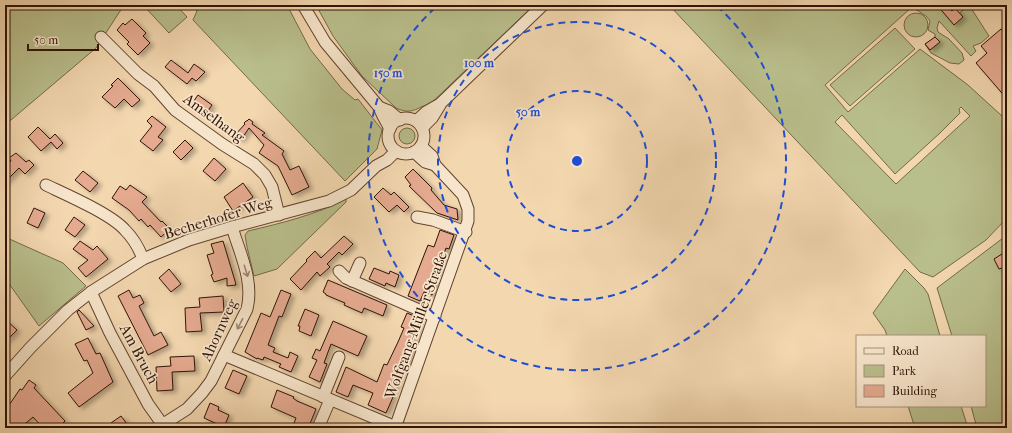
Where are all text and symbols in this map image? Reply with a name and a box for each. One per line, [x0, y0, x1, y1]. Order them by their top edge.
scale bar [28, 26, 98, 52]
text: 50 m [34, 33, 58, 47]
text: 100 m [464, 56, 495, 70]
text: 150 m [374, 66, 403, 80]
street label: Amselhang [179, 89, 249, 147]
text: 50 m [516, 105, 541, 119]
centre of rings [570, 154, 584, 168]
street label: Becherhofer Weg [162, 193, 275, 243]
street label: Wolfgang-Müller-Straße [381, 248, 451, 402]
one-way arrow [243, 264, 250, 277]
street label: Ahornweg [196, 295, 242, 365]
one-way arrow [236, 318, 243, 330]
street label: Am Bruch [115, 320, 162, 387]
legend [856, 335, 986, 407]
text: Road [892, 344, 919, 358]
text: Park [892, 364, 917, 378]
text: Building [892, 384, 937, 398]

